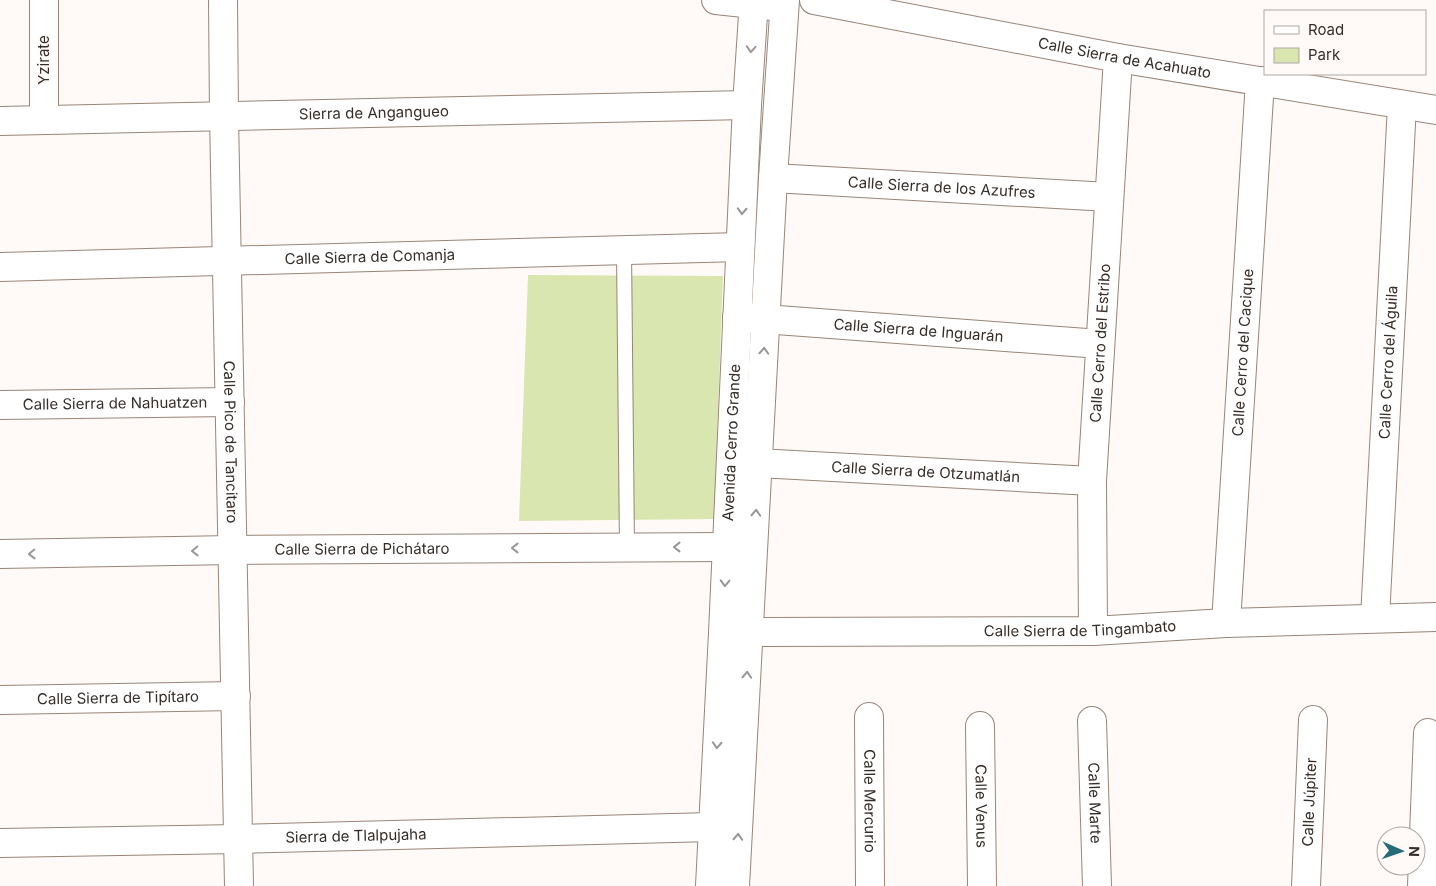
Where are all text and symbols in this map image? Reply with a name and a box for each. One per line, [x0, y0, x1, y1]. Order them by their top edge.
legend [1264, 10, 1426, 75]
text: Road [1308, 20, 1344, 39]
street label: Calle Sierra de Acahuato [1037, 33, 1213, 82]
street label: Yzirate [34, 35, 53, 85]
one-way arrow [745, 45, 756, 53]
text: Park [1308, 45, 1341, 64]
street label: Sierra de Angangueo [299, 101, 449, 124]
street label: Calle Sierra de los Azufres [847, 172, 1036, 202]
one-way arrow [736, 207, 747, 215]
street label: Calle Sierra de Comanja [284, 245, 455, 268]
street label: Calle Cerro del Estribo [1086, 263, 1114, 423]
street label: Calle Cerro del Cacique [1228, 268, 1257, 437]
street label: Calle Cerro del Águila [1374, 285, 1401, 440]
street label: Calle Sierra de Inguarán [833, 314, 1004, 346]
one-way arrow [759, 346, 770, 354]
street label: Calle Pico de Tancitaro [220, 360, 242, 523]
street label: Avenida Cerro Grande [718, 364, 744, 521]
street label: Calle Sierra de Nahuatzen [23, 392, 207, 414]
street label: Calle Sierra de Otzumatlán [831, 457, 1021, 486]
one-way arrow [750, 509, 761, 517]
street label: Calle Sierra de Pichátaro [274, 539, 450, 559]
one-way arrow [673, 542, 681, 552]
one-way arrow [511, 543, 518, 553]
one-way arrow [191, 546, 198, 556]
one-way arrow [28, 549, 36, 559]
one-way arrow [720, 580, 730, 587]
street label: Calle Sierra de Tingambato [984, 616, 1177, 640]
one-way arrow [742, 671, 753, 679]
street label: Calle Sierra de Tipítaro [37, 687, 199, 708]
one-way arrow [711, 742, 722, 750]
street label: Calle Mercurio [860, 749, 880, 853]
street label: Calle Júpiter [1298, 757, 1320, 847]
street label: Calle Marte [1084, 762, 1106, 844]
street label: Calle Venus [971, 764, 992, 848]
street label: Sierra de Tlalpujaha [285, 824, 427, 847]
north arrow [1376, 826, 1426, 876]
one-way arrow [733, 833, 744, 841]
text: N [1406, 846, 1423, 857]

